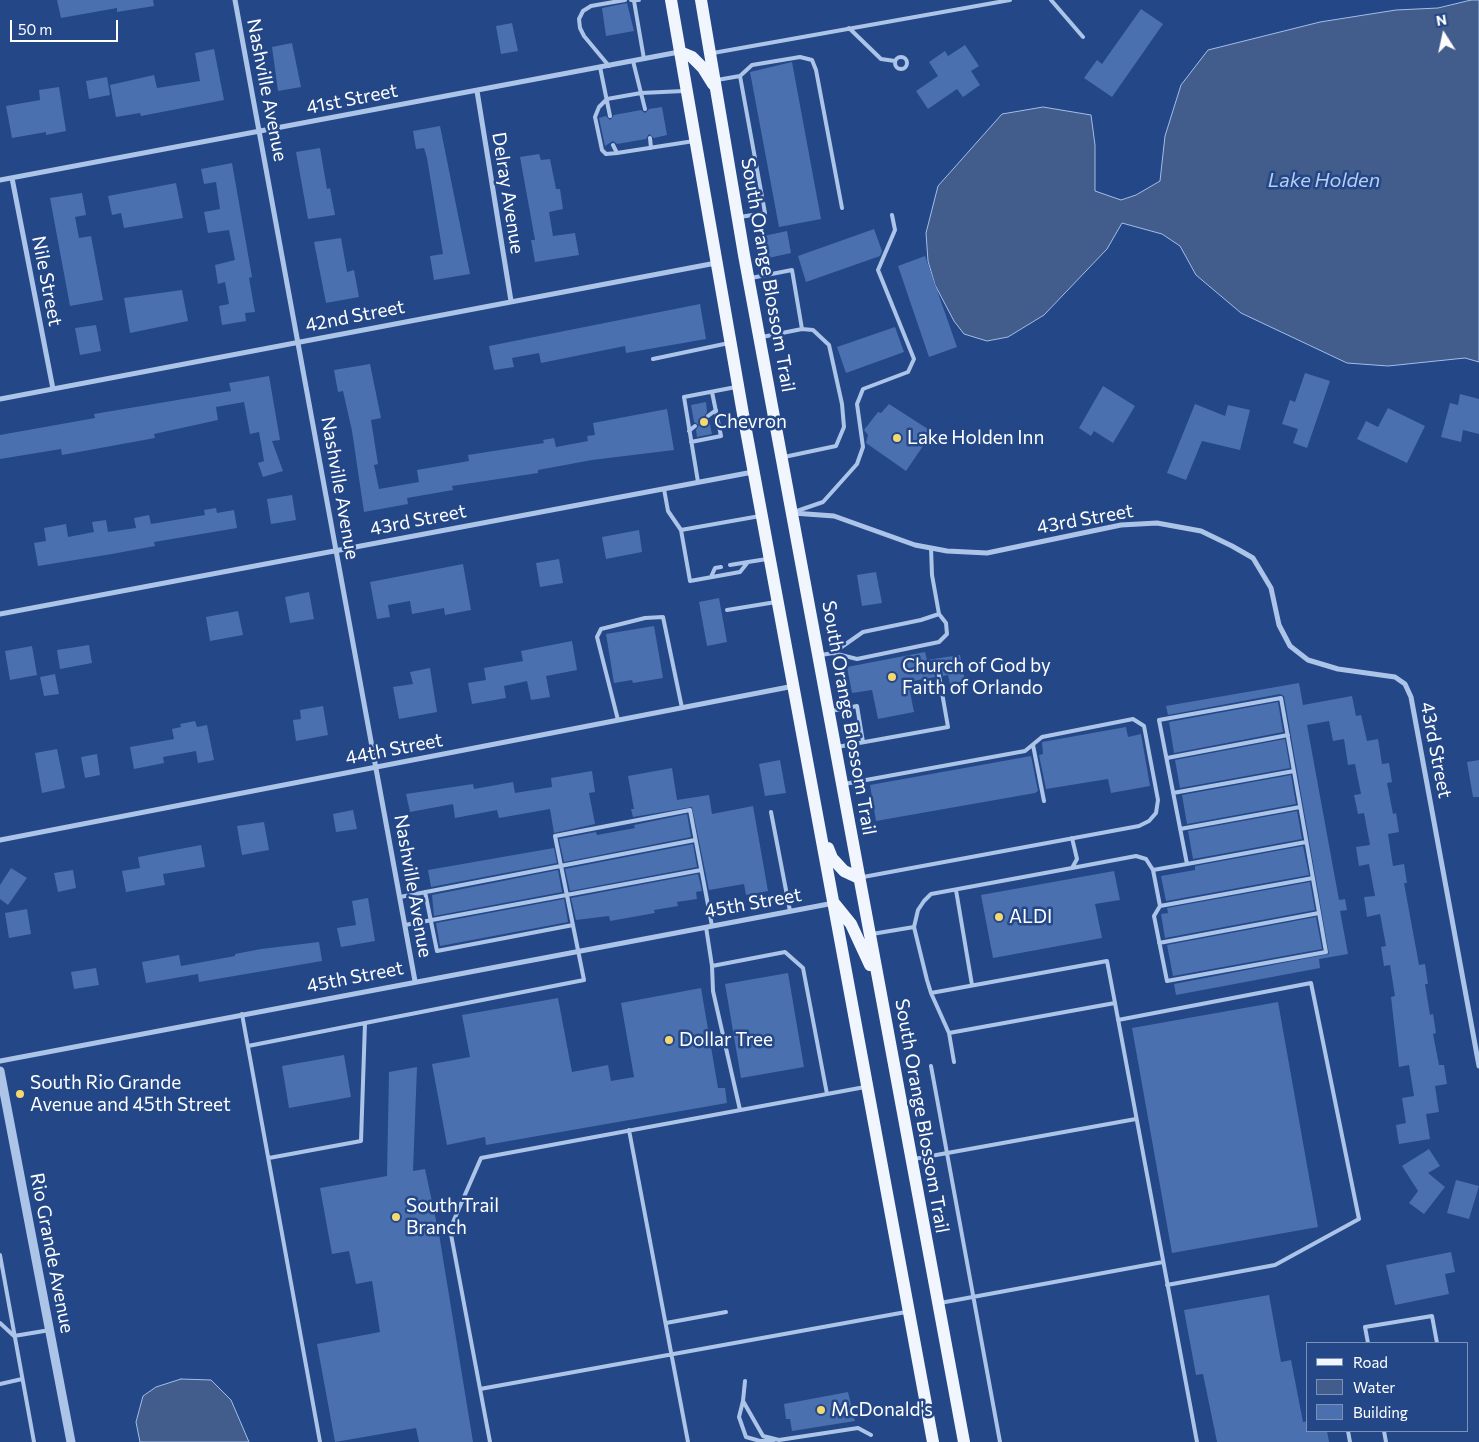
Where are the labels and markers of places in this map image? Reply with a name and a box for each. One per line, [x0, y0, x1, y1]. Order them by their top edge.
place label: Chevron [714, 411, 787, 433]
marker: Chevron [698, 416, 710, 428]
place label: Lake Holden Inn [907, 427, 1044, 449]
marker: Lake Holden Inn [891, 432, 903, 444]
place label: Church of God by Faith of Orlando [902, 655, 1051, 699]
marker: Church of God by Faith of Orlando [886, 671, 898, 683]
place label: ALDI [1009, 906, 1052, 928]
marker: ALDI [993, 911, 1005, 923]
place label: Dollar Tree [679, 1029, 773, 1051]
marker: Dollar Tree [663, 1034, 675, 1046]
place label: South Rio Grande Avenue and 45th Street [30, 1072, 231, 1116]
marker: South Rio Grande Avenue and 45th Street [14, 1088, 26, 1100]
place label: South Trail Branch [406, 1195, 499, 1239]
marker: South Trail Branch [390, 1211, 402, 1223]
place label: McDonald's [831, 1399, 933, 1421]
marker: McDonald's [815, 1404, 827, 1416]

